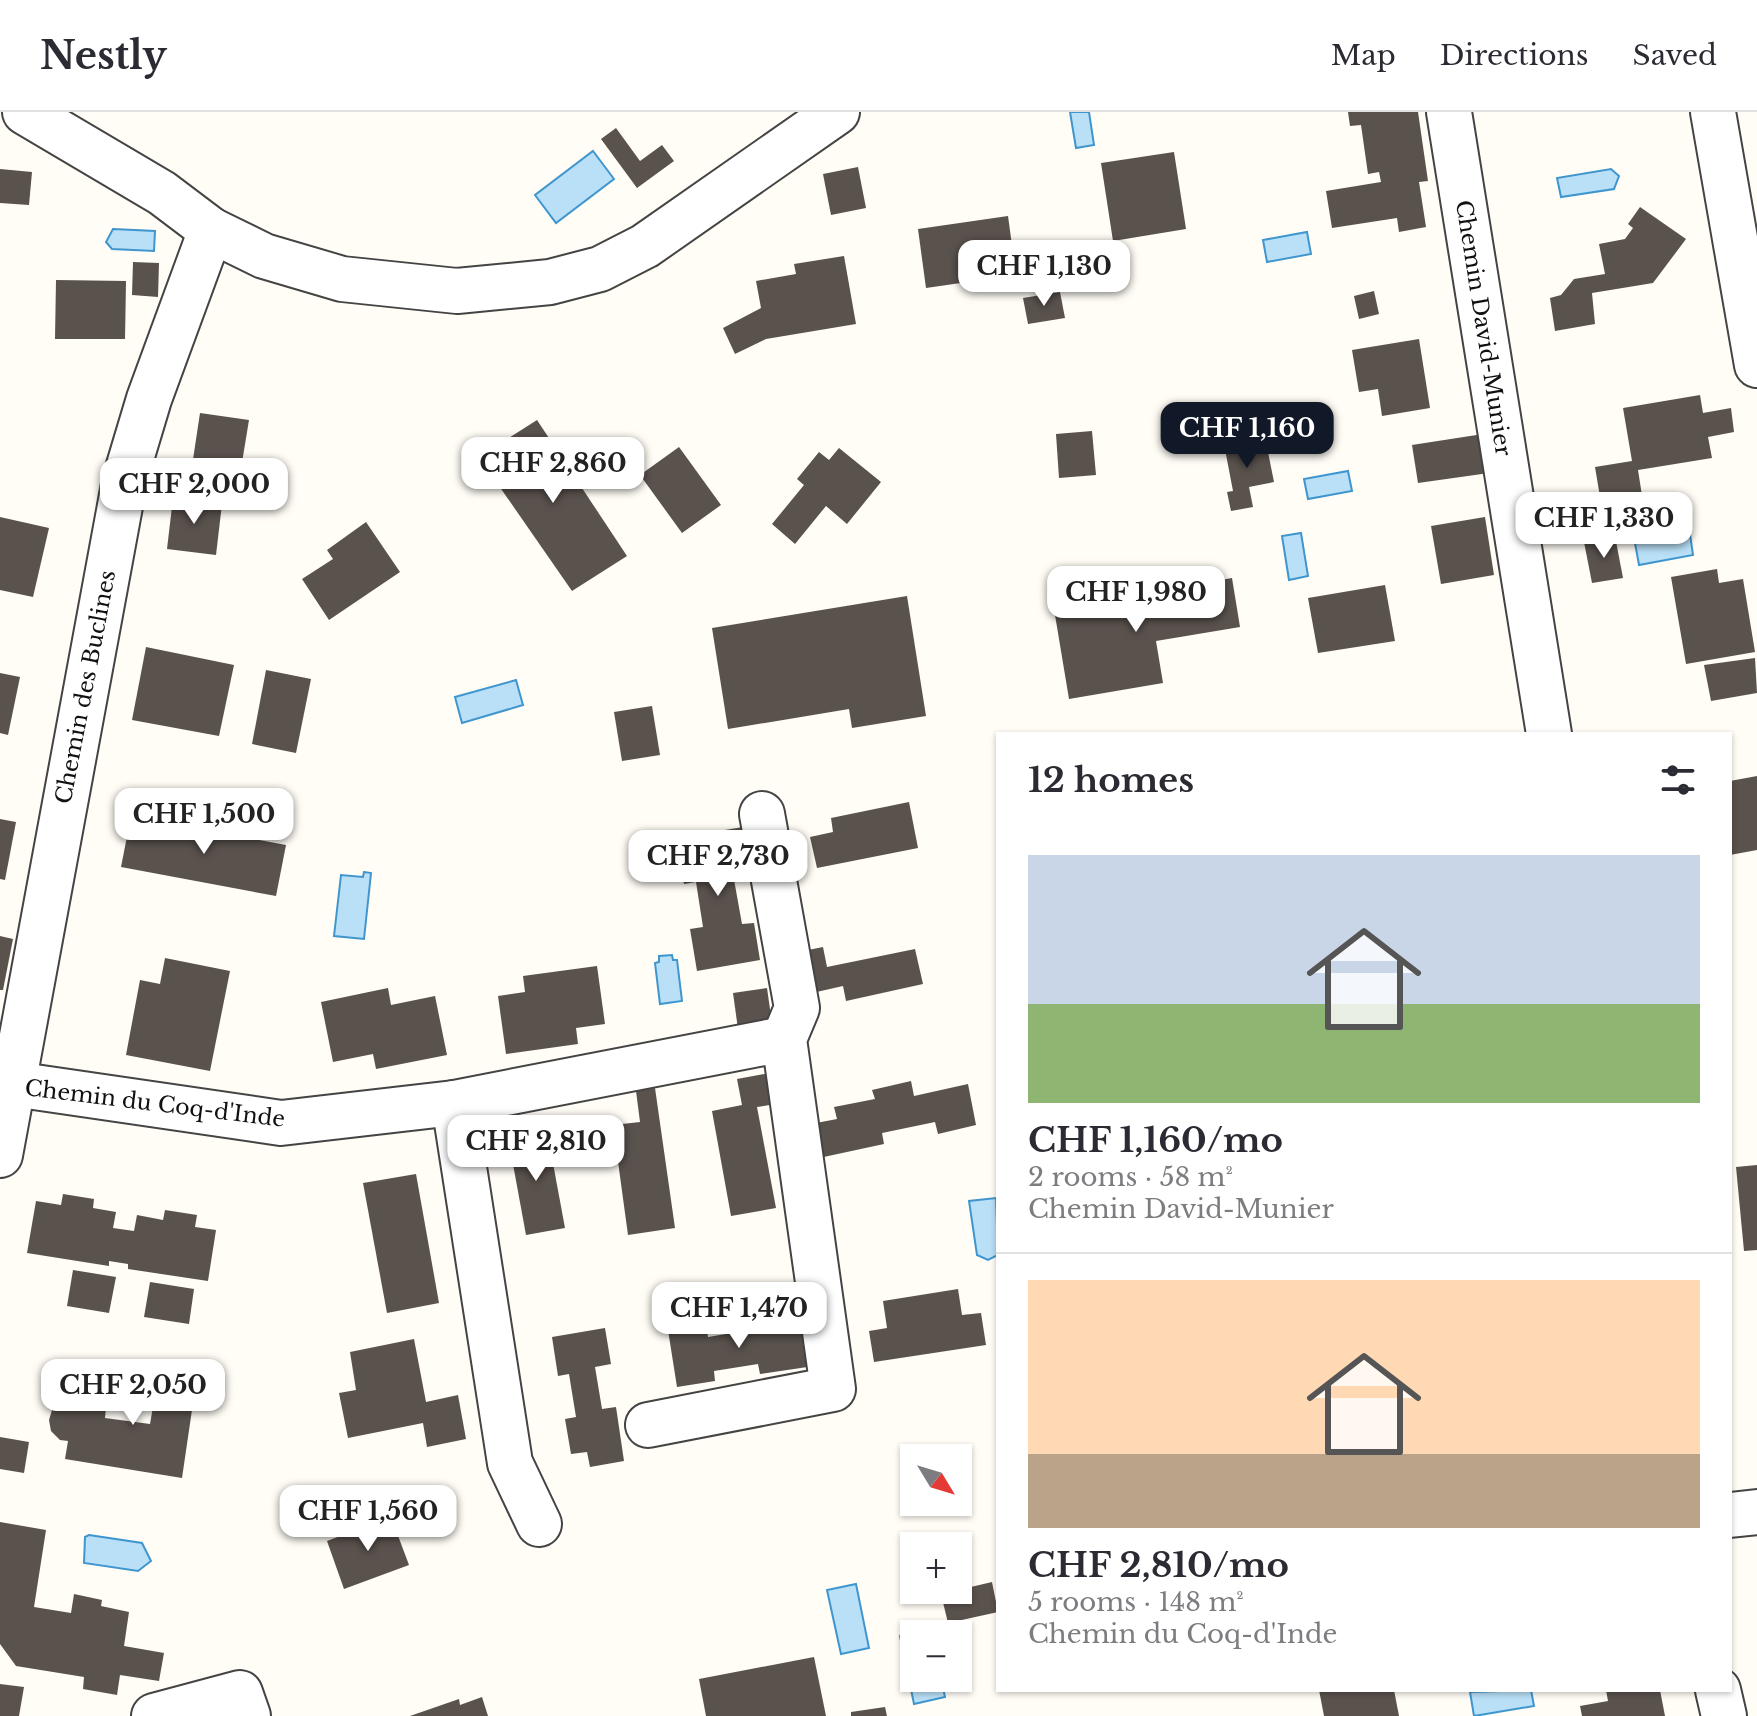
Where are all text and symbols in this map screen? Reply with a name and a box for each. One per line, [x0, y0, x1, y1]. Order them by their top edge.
text: Nestly [40, 32, 167, 79]
text: Map [1331, 38, 1396, 73]
text: Directions [1440, 38, 1589, 73]
text: Saved [1633, 38, 1717, 73]
street label: Chemin David-Munier [1450, 198, 1517, 458]
pin: CHF 1,130 [952, 240, 1136, 308]
text: CHF 1,130 [976, 250, 1112, 282]
pin: CHF 1,160 [1155, 402, 1339, 470]
text: CHF 1,160 [1179, 412, 1315, 444]
pin: CHF 2,860 [461, 437, 645, 505]
text: CHF 2,860 [479, 447, 627, 479]
pin: CHF 2,000 [102, 458, 286, 526]
text: CHF 2,000 [118, 468, 270, 500]
pin: CHF 1,330 [1512, 492, 1696, 560]
text: CHF 1,330 [1534, 502, 1674, 534]
pin: CHF 1,980 [1044, 566, 1228, 634]
street label: Chemin des Buclines [50, 568, 121, 806]
text: CHF 1,980 [1065, 576, 1207, 608]
icon: filters [1656, 758, 1700, 802]
text: 12 homes [1028, 759, 1194, 801]
pin: CHF 1,500 [112, 788, 296, 856]
text: CHF 1,500 [133, 798, 275, 830]
pin: CHF 2,730 [626, 830, 810, 898]
text: CHF 2,730 [646, 840, 790, 872]
icon: home [1292, 907, 1436, 1051]
street label: Chemin du Coq-d'Inde [23, 1074, 286, 1133]
pin: CHF 2,810 [444, 1115, 628, 1183]
text: CHF 1,160/mo [1028, 1119, 1283, 1161]
text: CHF 2,810 [465, 1125, 607, 1157]
text: 2 rooms · 58 m² [1028, 1161, 1233, 1193]
text: Chemin David-Munier [1028, 1193, 1334, 1225]
pin: CHF 1,470 [647, 1282, 831, 1350]
text: CHF 1,470 [670, 1292, 808, 1324]
icon: home [1292, 1332, 1436, 1476]
pin: CHF 2,050 [41, 1359, 225, 1427]
text: CHF 2,050 [59, 1369, 207, 1401]
north arrow [900, 1444, 972, 1516]
map controls [900, 1444, 972, 1692]
pin: CHF 1,560 [276, 1485, 460, 1553]
text: CHF 1,560 [298, 1495, 438, 1527]
button: + [900, 1532, 972, 1604]
text: CHF 2,810/mo [1028, 1544, 1289, 1586]
text: 5 rooms · 148 m² [1028, 1586, 1244, 1618]
text: Chemin du Coq-d'Inde [1028, 1618, 1337, 1650]
button: − [900, 1620, 972, 1692]

